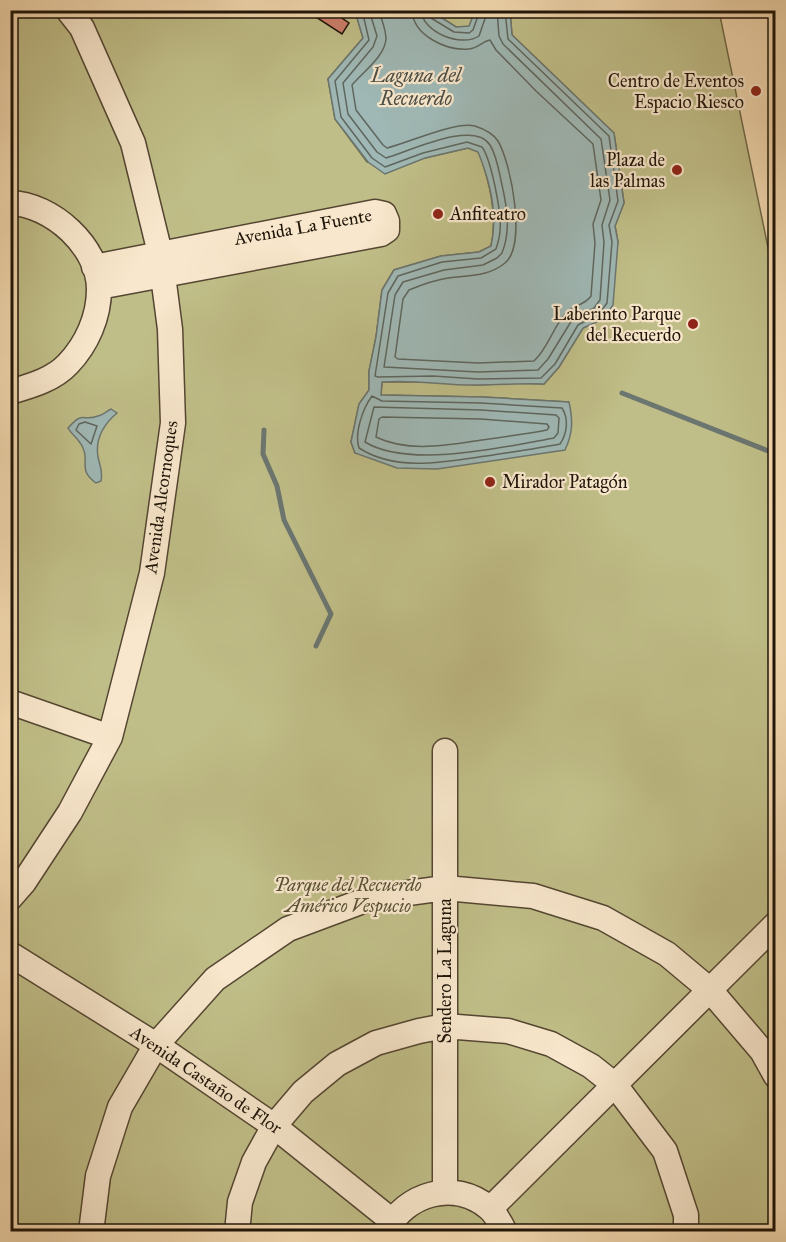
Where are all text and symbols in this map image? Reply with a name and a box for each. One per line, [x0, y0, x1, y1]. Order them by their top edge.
water label: Laguna del Recuerdo [370, 63, 463, 110]
place label: Centro de Eventos Espacio Riesco [608, 70, 744, 113]
marker: Centro de Eventos Espacio Riesco [749, 84, 763, 98]
place label: Plaza de las Palmas [590, 149, 665, 192]
marker: Plaza de las Palmas [670, 163, 684, 177]
place label: Anfiteatro [449, 203, 526, 225]
street label: Avenida La Fuente [231, 204, 374, 250]
marker: Anfiteatro [431, 207, 445, 221]
place label: Laberinto Parque del Recuerdo [553, 303, 681, 346]
marker: Laberinto Parque del Recuerdo [686, 317, 700, 331]
street label: Avenida Alcornoques [139, 419, 184, 576]
place label: Mirador Patagón [502, 471, 628, 494]
marker: Mirador Patagón [483, 475, 497, 489]
park label: Parque del Recuerdo Américo Vespucio [274, 874, 422, 918]
street label: Sendero La Laguna [434, 898, 457, 1044]
street label: Avenida Castaño de Flor [125, 1020, 286, 1139]

